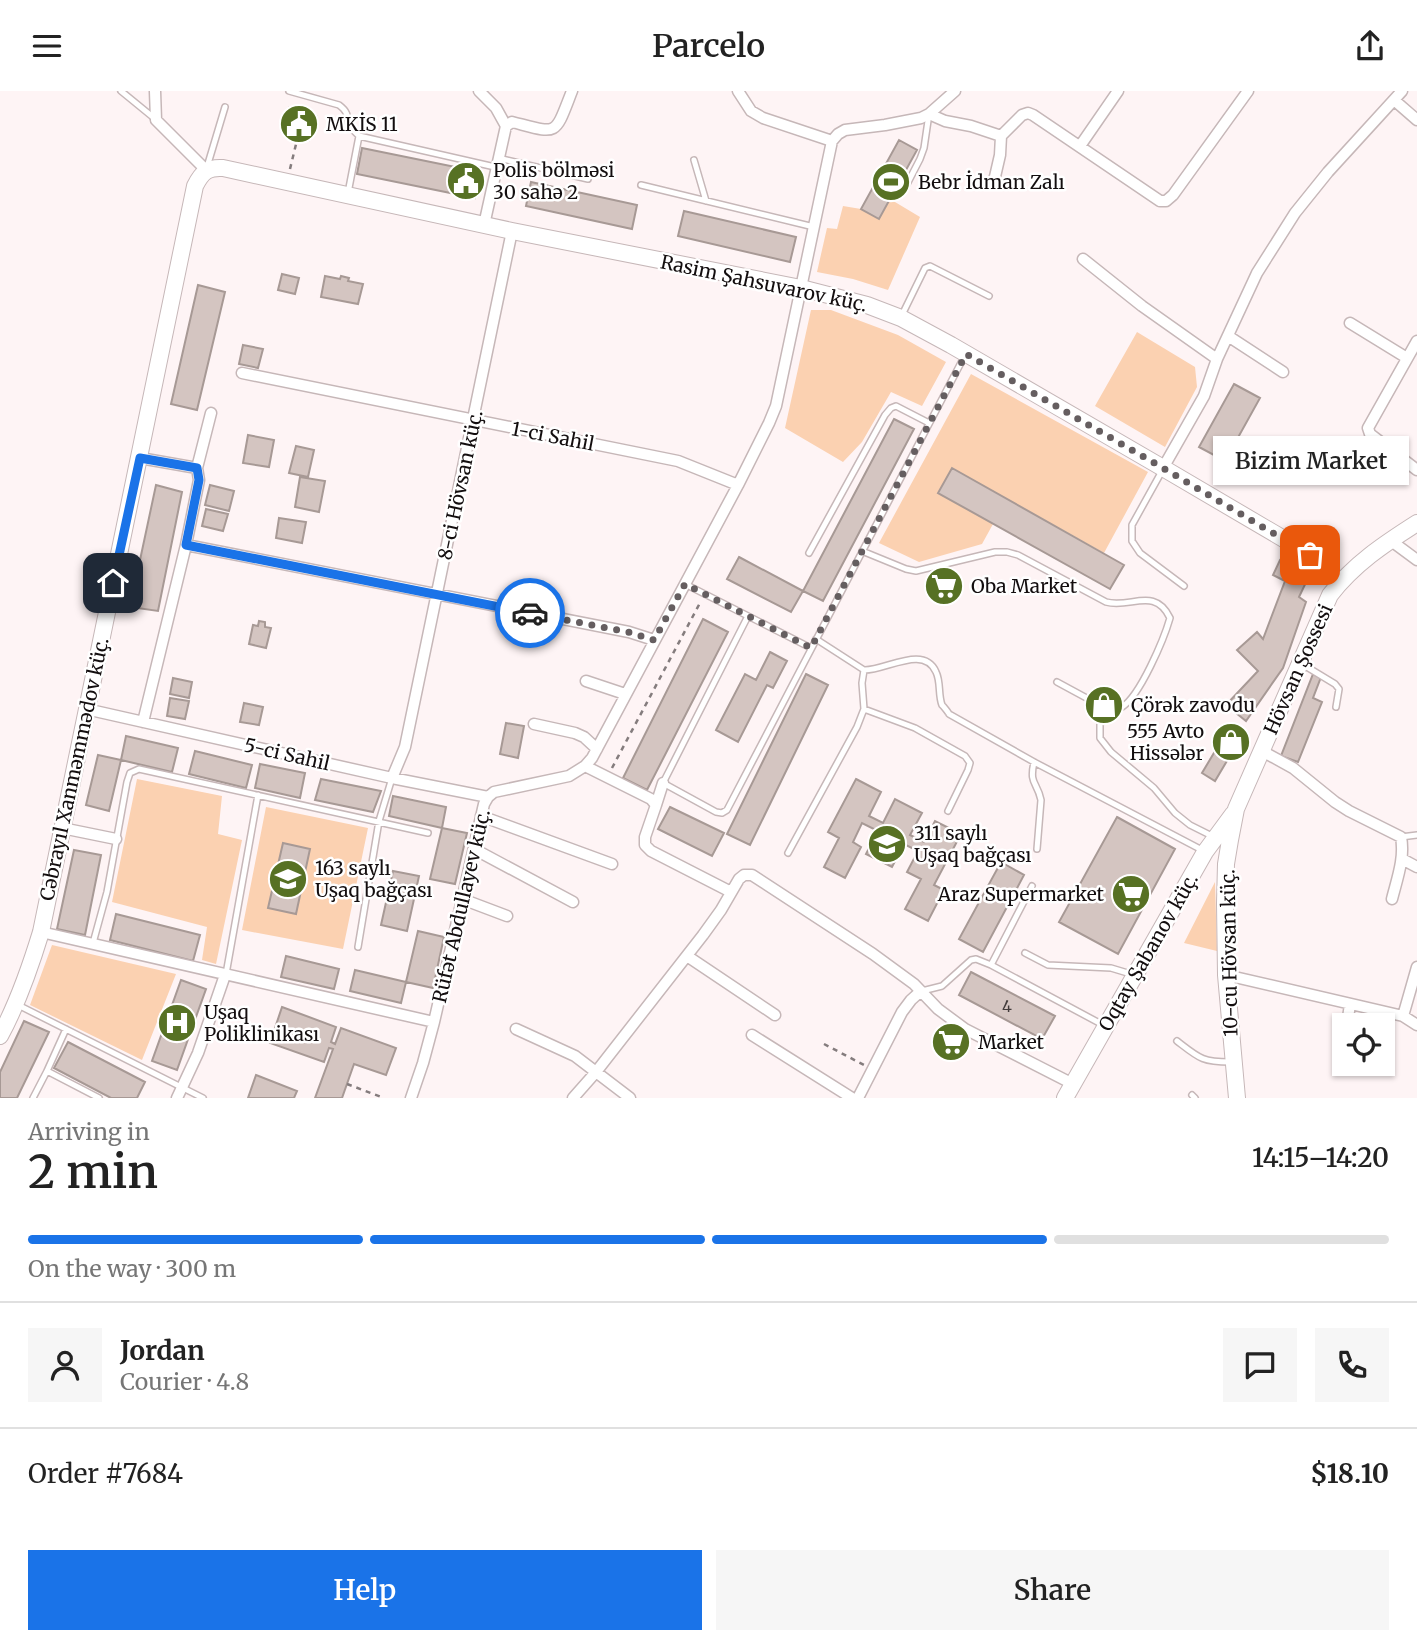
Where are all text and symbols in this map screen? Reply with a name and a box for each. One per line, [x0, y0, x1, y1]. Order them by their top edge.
text: Parcelo [652, 26, 765, 66]
icon: menu [28, 27, 66, 65]
icon: share [1351, 27, 1389, 65]
public building icon: MKİS 11 [278, 103, 320, 145]
place label: MKİS 11 [326, 112, 398, 136]
place label: Polis bölməsi 30 sahə 2 [493, 158, 614, 204]
public building icon: Polis bölməsi 30 sahə 2 [445, 160, 487, 202]
sports icon: Bebr İdman Zalı [870, 161, 912, 203]
place label: Bebr İdman Zalı [918, 170, 1065, 194]
street label: Rasim Şahsuvarov küç. [659, 249, 869, 317]
street label: 8-ci Hövsan küç. [432, 408, 488, 562]
street label: 1-ci Sahil [510, 416, 596, 456]
callout: Bizim Market [1212, 436, 1408, 485]
text: Bizim Market [1235, 446, 1387, 475]
pin [1280, 525, 1340, 585]
icon: bag [1291, 536, 1329, 574]
pin [83, 553, 143, 613]
icon: home [94, 564, 132, 602]
supermarket icon: Oba Market [923, 565, 965, 607]
place label: Oba Market [971, 574, 1078, 598]
courier [495, 578, 565, 648]
icon: car [511, 594, 549, 632]
street label: Hövsan Şossesi [1259, 600, 1337, 738]
street label: Cəbrayıl Xanməmmədov küç. [34, 635, 114, 903]
shop icon: Çörək zavodu [1083, 684, 1125, 726]
place label: Çörək zavodu [1131, 693, 1255, 717]
place label: 555 Avto Hissələr [1127, 719, 1204, 765]
shop icon: 555 Avto Hissələr [1210, 721, 1252, 763]
street label: 5-ci Sahil [242, 732, 332, 776]
street label: Rüfət Abdullayev küç. [427, 807, 495, 1005]
place label: 311 saylı Uşaq bağçası [914, 821, 1031, 867]
school or university icon: 311 saylı Uşaq bağçası [866, 823, 908, 865]
place label: 163 saylı Uşaq bağçası [315, 856, 432, 902]
school or university icon: 163 saylı Uşaq bağçası [267, 858, 309, 900]
street label: Oqtay Şabanov küç. [1093, 869, 1203, 1035]
street label: 10-cu Hövsan küç. [1216, 869, 1242, 1037]
supermarket icon: Araz Supermarket [1110, 873, 1152, 915]
place label: Araz Supermarket [937, 882, 1105, 906]
house number: 4 [1002, 996, 1012, 1016]
place label: Uşaq Poliklinikası [204, 1000, 319, 1046]
hospital icon: Uşaq Poliklinikası [156, 1002, 198, 1044]
map controls [1332, 1013, 1395, 1076]
button: locate [1332, 1013, 1395, 1076]
supermarket icon: Market [930, 1021, 972, 1063]
place label: Market [978, 1030, 1045, 1054]
text: Arriving in [28, 1117, 150, 1146]
text: 14:15–14:20 [1252, 1141, 1389, 1174]
text: 2 min [28, 1143, 158, 1201]
text: On the way · 300 m [28, 1254, 236, 1283]
button: person [28, 1328, 102, 1402]
button: chat [1223, 1328, 1297, 1402]
button: phone [1315, 1328, 1389, 1402]
text: Jordan [120, 1334, 205, 1367]
text: Courier · 4.8 [120, 1367, 249, 1396]
text: Order #7684 [28, 1457, 183, 1490]
text: $18.10 [1310, 1457, 1389, 1490]
button: Help [28, 1550, 702, 1630]
button: Share [716, 1550, 1389, 1630]

